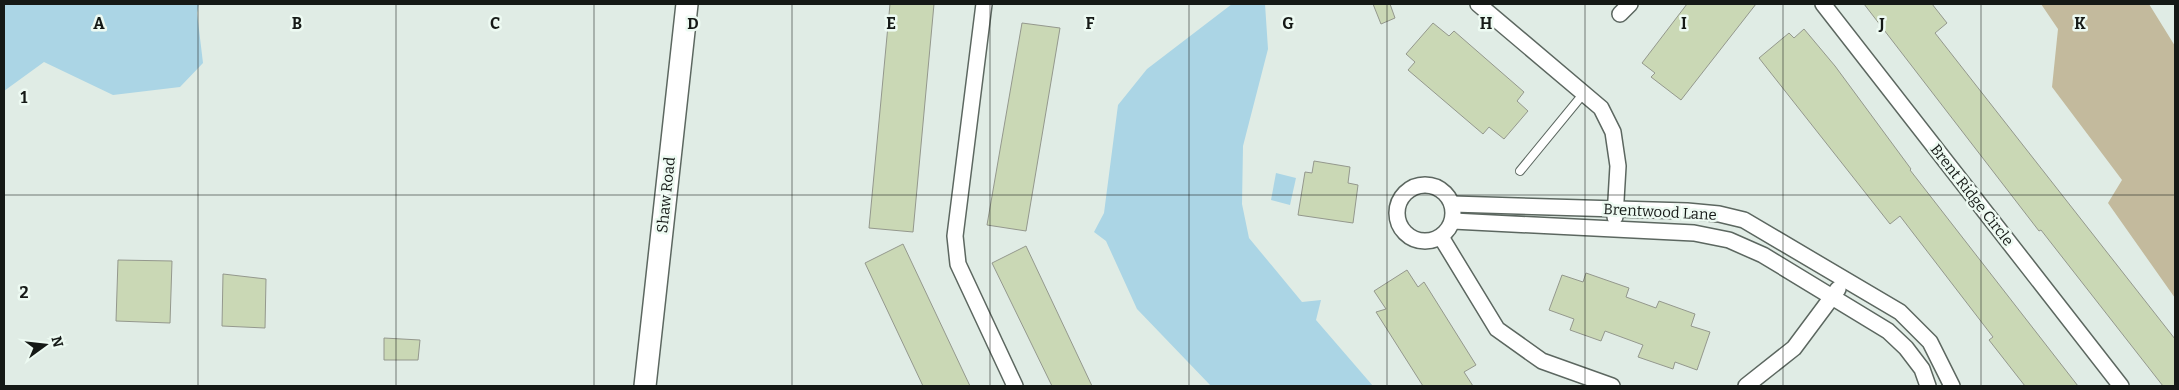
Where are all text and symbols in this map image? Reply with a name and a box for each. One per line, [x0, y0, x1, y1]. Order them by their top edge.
text: A [93, 14, 105, 33]
text: B [292, 14, 302, 33]
text: C [490, 14, 500, 33]
text: D [687, 14, 699, 33]
text: E [886, 14, 896, 33]
text: F [1086, 14, 1095, 33]
text: G [1282, 14, 1294, 33]
text: H [1480, 14, 1493, 33]
text: I [1681, 14, 1687, 33]
text: J [1878, 14, 1885, 33]
text: K [2074, 14, 2086, 33]
text: 1 [21, 88, 28, 107]
street label: Brent Ridge Circle [1927, 141, 2017, 249]
street label: Shaw Road [653, 156, 679, 234]
street label: Brentwood Lane [1603, 200, 1717, 224]
text: 2 [19, 283, 29, 302]
north arrow [20, 320, 70, 370]
text: N [47, 334, 67, 349]

